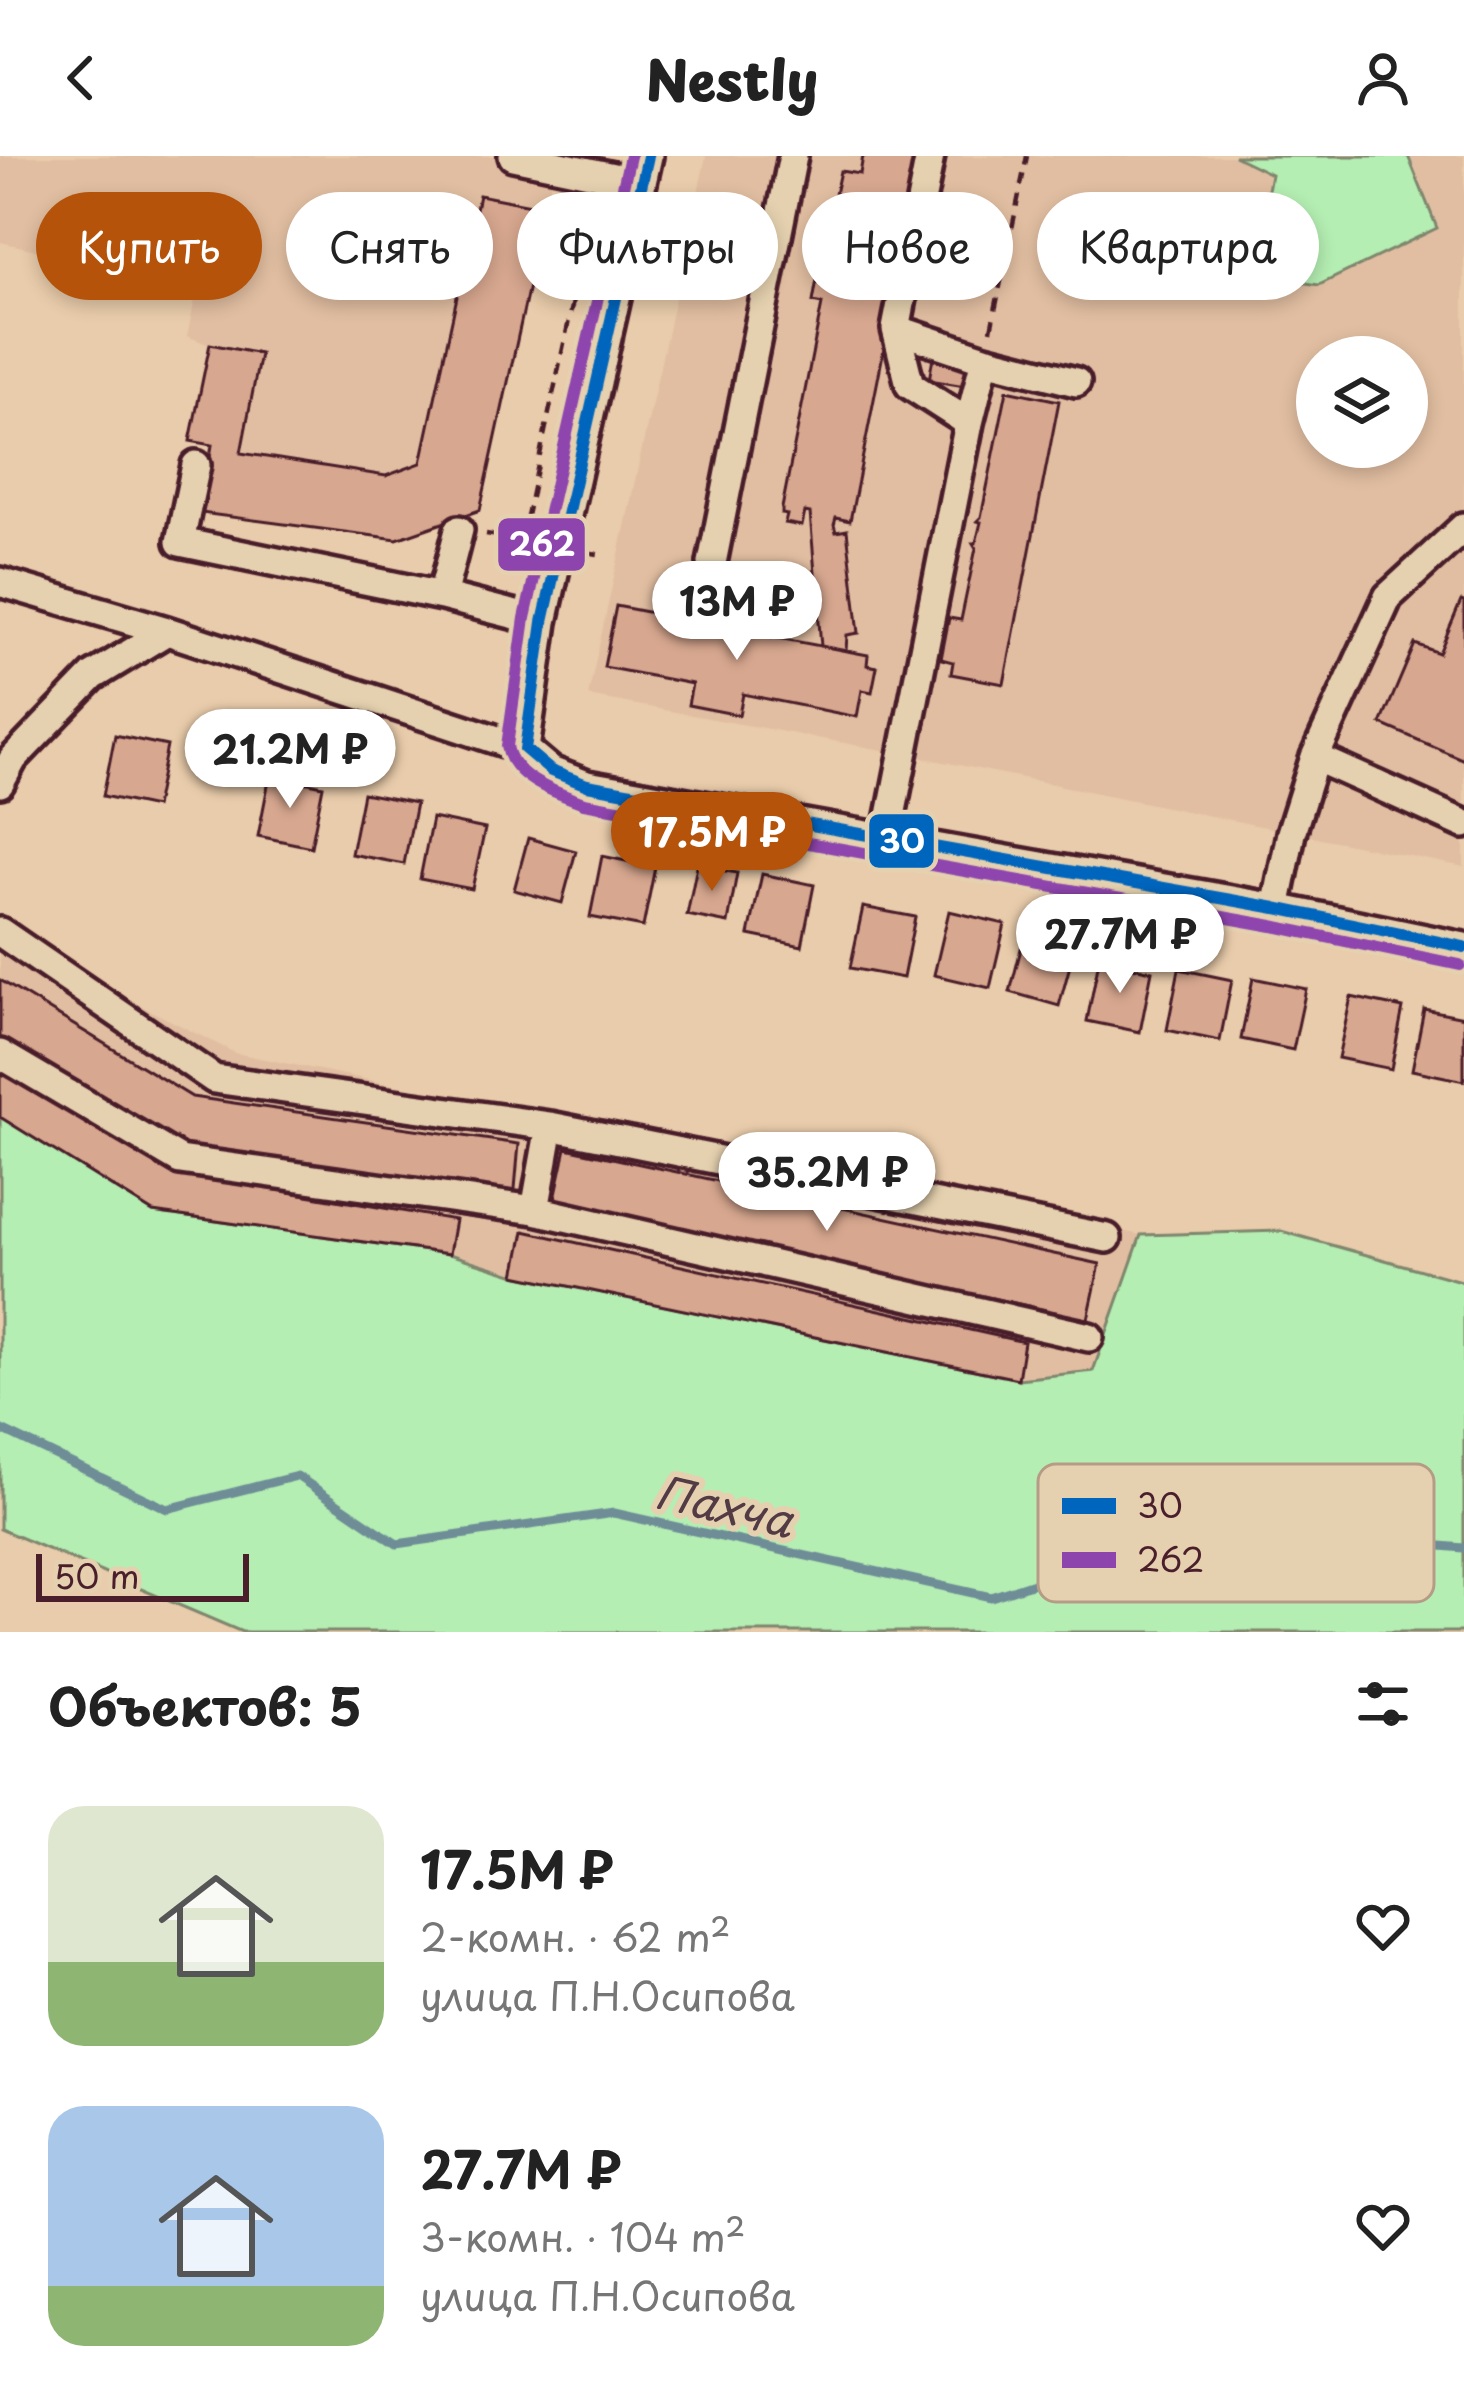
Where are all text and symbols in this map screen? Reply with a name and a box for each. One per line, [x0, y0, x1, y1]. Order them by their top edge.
text: Nestly [646, 38, 818, 119]
icon: back [48, 45, 114, 111]
icon: person [1350, 45, 1416, 111]
chip: Купить [36, 192, 262, 300]
chip: Снять [286, 192, 493, 300]
chip: Фильтры [517, 192, 778, 300]
chip: Новое [802, 192, 1013, 300]
chip: Квартира [1037, 192, 1319, 300]
map controls [1296, 336, 1428, 468]
button: layers [1296, 336, 1428, 468]
line badge: 262 [496, 516, 587, 573]
text: 262 [509, 517, 575, 567]
pin: 13M ₽ [653, 561, 821, 663]
text: 13M ₽ [679, 570, 795, 629]
pin: 21.2M ₽ [179, 709, 401, 811]
text: 21.2M ₽ [212, 718, 368, 777]
pin: 17.5M ₽ [601, 792, 823, 894]
text: 17.5M ₽ [638, 801, 786, 860]
line badge: 30 [867, 812, 936, 870]
text: 30 [879, 814, 925, 864]
pin: 27.7M ₽ [1009, 894, 1231, 996]
text: 27.7M ₽ [1043, 903, 1197, 962]
pin: 35.2M ₽ [716, 1132, 938, 1234]
text: 35.2M ₽ [745, 1141, 909, 1200]
water label: Пахча [650, 1455, 802, 1553]
legend [1038, 1464, 1434, 1602]
text: 30 [1137, 1479, 1183, 1529]
text: 262 [1137, 1533, 1205, 1583]
scale bar [36, 1548, 249, 1601]
text: 50 m [54, 1550, 140, 1600]
text: Объектов: 5 [48, 1666, 362, 1743]
icon: filters [1350, 1671, 1416, 1737]
text: 17.5M ₽ [420, 1829, 614, 1906]
icon: home [144, 1854, 288, 1998]
icon: heart [1350, 1893, 1416, 1959]
text: 2-комн. · 62 m² [420, 1906, 731, 1965]
text: улица П.Н.Осипова [420, 1965, 795, 2024]
text: 27.7M ₽ [420, 2129, 621, 2206]
icon: home [144, 2154, 288, 2298]
icon: heart [1350, 2193, 1416, 2259]
text: 3-комн. · 104 m² [420, 2206, 746, 2265]
text: улица П.Н.Осипова [420, 2265, 795, 2324]

